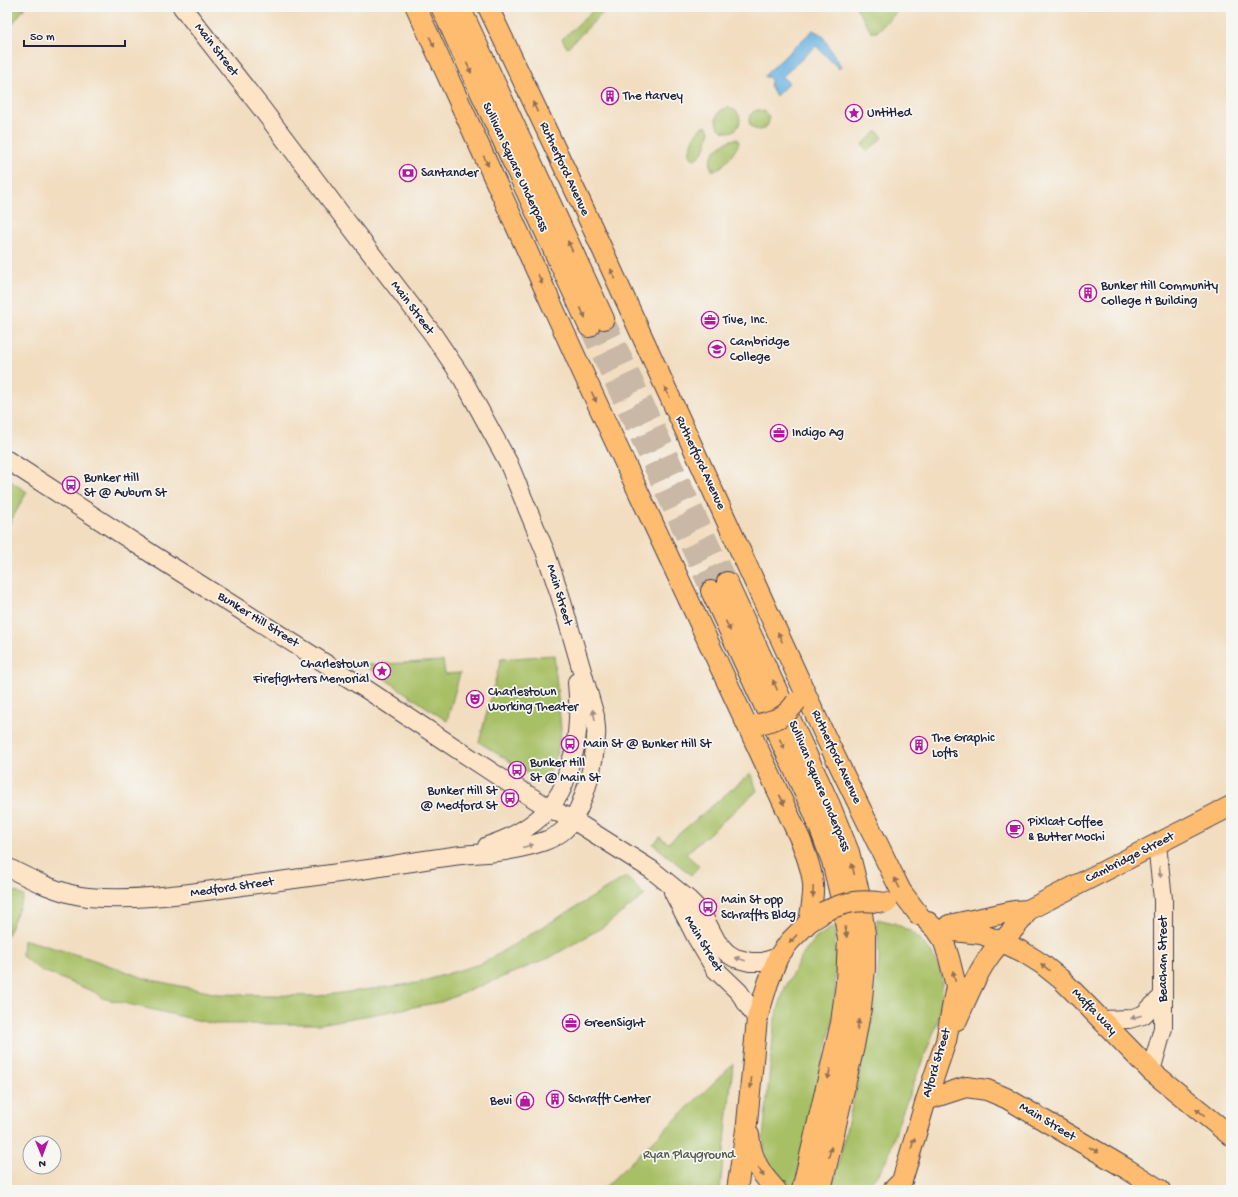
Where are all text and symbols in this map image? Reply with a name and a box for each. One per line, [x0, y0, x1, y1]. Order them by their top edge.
street label: Main Street [191, 21, 242, 81]
scale bar [24, 22, 125, 48]
text: 50 m [30, 31, 55, 45]
one-way arrow [429, 37, 435, 48]
one-way arrow [466, 62, 472, 73]
building icon: The Harvey [600, 86, 620, 106]
place label: The Harvey [622, 89, 683, 104]
street label: Sullivan Square Underpass [479, 100, 552, 235]
one-way arrow [532, 101, 538, 112]
place icon: Untitled [844, 103, 864, 123]
place label: Untitled [867, 106, 913, 121]
street label: Rutherford Avenue [536, 120, 592, 218]
one-way arrow [483, 155, 489, 166]
bank icon: Santander [398, 163, 418, 183]
place label: Santander [421, 166, 479, 181]
one-way arrow [567, 239, 573, 251]
one-way arrow [610, 268, 616, 280]
one-way arrow [537, 273, 543, 284]
street label: Main Street [387, 278, 438, 339]
place label: Bunker Hill Community College H Building [1100, 279, 1219, 309]
building icon: Bunker Hill Community College H Building [1078, 283, 1098, 303]
one-way arrow [579, 307, 586, 319]
office icon: Tive, Inc. [700, 310, 720, 330]
place label: Tive, Inc. [722, 313, 768, 328]
place label: Cambridge College [730, 335, 790, 365]
school or university icon: Cambridge College [707, 339, 727, 359]
one-way arrow [664, 386, 670, 398]
one-way arrow [591, 391, 598, 403]
street label: Rutherford Avenue [672, 414, 728, 512]
office icon: Indigo Ag [769, 423, 789, 443]
place label: Indigo Ag [792, 426, 844, 441]
place label: Bunker Hill St @ Auburn St [83, 471, 168, 501]
bus stop icon: Bunker Hill St @ Auburn St [61, 475, 81, 495]
street label: Main Street [543, 563, 576, 629]
street label: Bunker Hill Street [214, 589, 303, 652]
one-way arrow [724, 620, 731, 632]
one-way arrow [777, 632, 783, 643]
place label: Charlestown Firefighters Memorial [252, 657, 370, 687]
place icon: Charlestown Firefighters Memorial [372, 661, 392, 681]
one-way arrow [772, 679, 778, 691]
place label: Charlestown Working Theater [488, 685, 580, 715]
theatre icon: Charlestown Working Theater [465, 689, 485, 709]
street label: Rutherford Avenue [808, 708, 864, 806]
one-way arrow [590, 709, 596, 721]
street label: Sullivan Square Underpass [785, 719, 854, 855]
place label: The Graphic Lofts [931, 731, 995, 761]
bus stop icon: Main St @ Bunker Hill St [560, 734, 580, 754]
building icon: The Graphic Lofts [909, 735, 929, 755]
place label: Main St @ Bunker Hill St [583, 737, 713, 752]
one-way arrow [779, 738, 785, 749]
place label: Bunker Hill St @ Main St [529, 756, 602, 786]
bus stop icon: Bunker Hill St @ Main St [507, 760, 527, 780]
place label: Bunker Hill St @ Medford St [420, 784, 499, 814]
bus stop icon: Bunker Hill St @ Medford St [500, 788, 520, 808]
one-way arrow [779, 794, 785, 805]
place label: Pixlcat Coffee & Butter Mochi [1027, 815, 1105, 845]
cafe icon: Pixlcat Coffee & Butter Mochi [1005, 819, 1025, 839]
street label: Cambridge Street [1083, 828, 1178, 887]
one-way arrow [522, 843, 534, 849]
one-way arrow [849, 863, 855, 875]
one-way arrow [1157, 866, 1163, 878]
street label: Medford Street [189, 874, 276, 901]
one-way arrow [894, 877, 900, 888]
one-way arrow [809, 886, 816, 898]
place label: Main St opp Schraffts Bldg [721, 893, 796, 923]
bus stop icon: Main St opp Schraffts Bldg [698, 897, 718, 917]
street label: Main Street [680, 913, 727, 976]
street label: Beacham Street [1156, 914, 1171, 1003]
one-way arrow [844, 926, 850, 938]
one-way arrow [788, 934, 798, 944]
one-way arrow [734, 956, 746, 962]
one-way arrow [1039, 962, 1050, 971]
one-way arrow [950, 969, 956, 982]
street label: Maffa Way [1068, 986, 1120, 1039]
office icon: GreenSight [561, 1013, 581, 1033]
one-way arrow [1130, 1014, 1142, 1020]
place label: GreenSight [584, 1016, 647, 1031]
one-way arrow [855, 1019, 861, 1031]
street label: Alford Street [919, 1025, 955, 1099]
one-way arrow [825, 1068, 831, 1080]
one-way arrow [747, 1077, 754, 1089]
building icon: Schrafft Center [545, 1089, 565, 1109]
shop icon: Bevi [515, 1091, 535, 1111]
place label: Schrafft Center [568, 1092, 652, 1107]
place label: Bevi [489, 1094, 512, 1109]
street label: Main Street [1016, 1099, 1079, 1146]
one-way arrow [1195, 1108, 1206, 1116]
north arrow [22, 1135, 62, 1175]
one-way arrow [910, 1137, 916, 1149]
one-way arrow [827, 1146, 833, 1158]
one-way arrow [1089, 1146, 1099, 1154]
park label: Ryan Playground [643, 1148, 736, 1163]
text: N [38, 1157, 46, 1169]
one-way arrow [758, 1166, 765, 1177]

